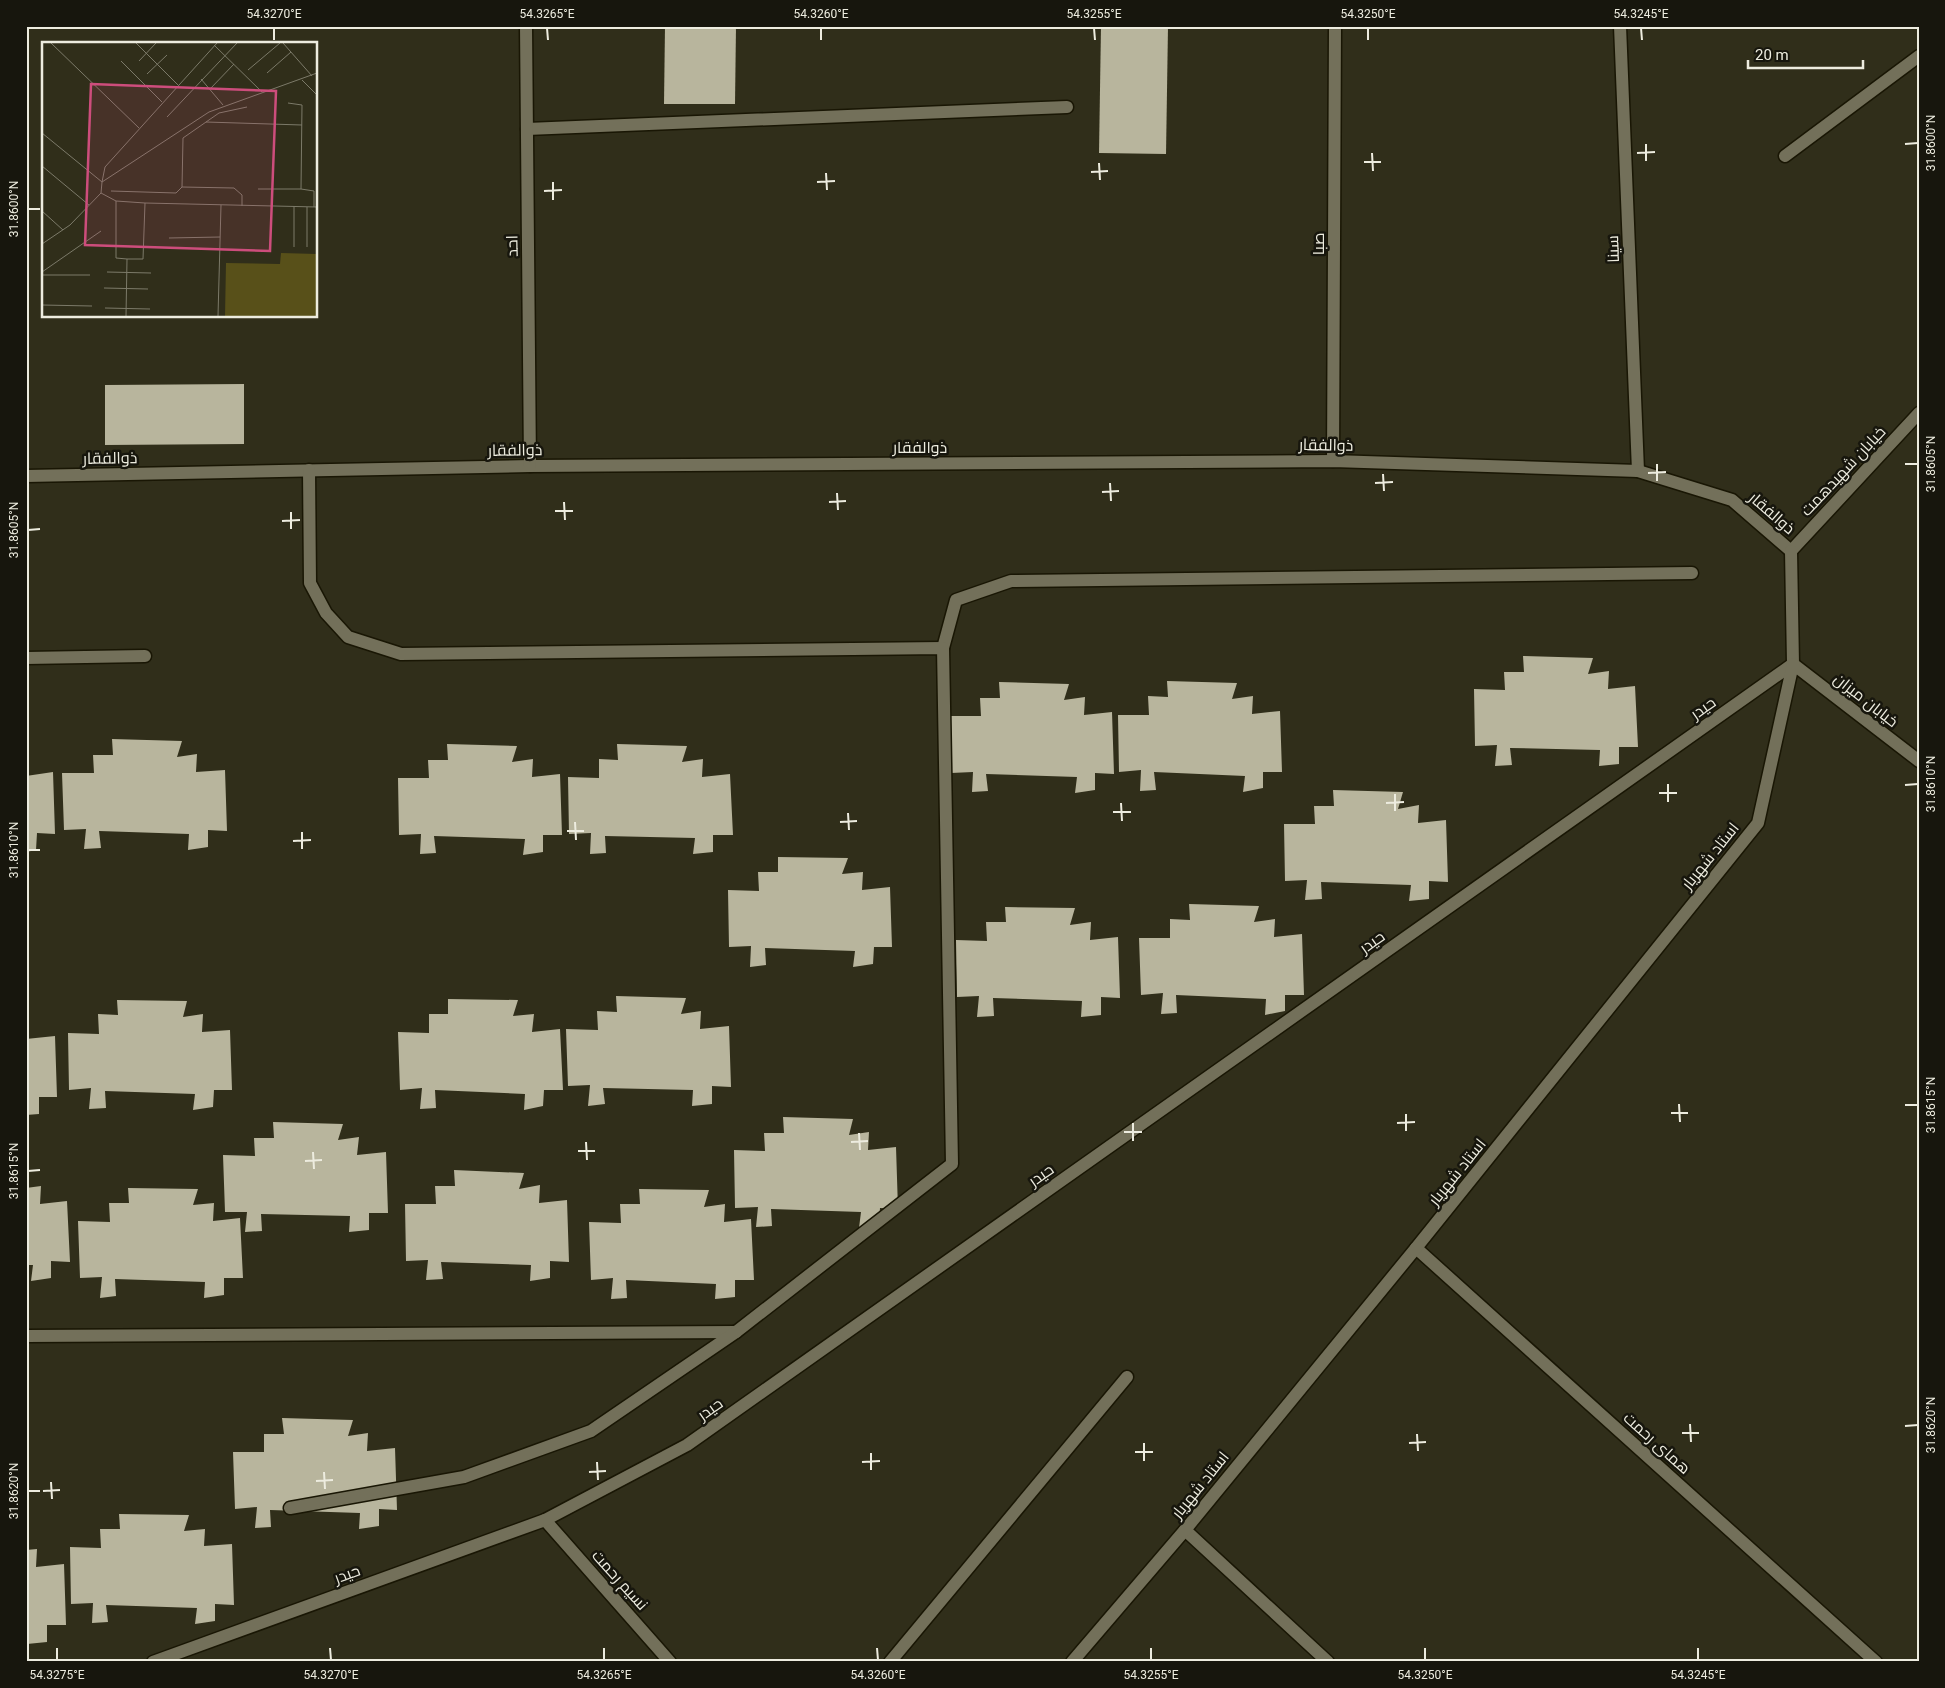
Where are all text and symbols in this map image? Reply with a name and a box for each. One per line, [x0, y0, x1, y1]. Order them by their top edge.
text: 54.3270°E [247, 7, 302, 21]
text: 54.3265°E [520, 7, 575, 21]
text: 54.3260°E [794, 7, 849, 21]
text: 54.3255°E [1067, 7, 1122, 21]
text: 54.3250°E [1341, 7, 1396, 21]
text: 54.3245°E [1614, 7, 1669, 21]
scale bar [1748, 38, 1862, 70]
inset map [42, 42, 318, 318]
text: 20 m [1755, 46, 1789, 64]
text: 31.8600°N [1924, 115, 1938, 171]
text: 31.8600°N [7, 181, 21, 237]
street label: صبا [1309, 233, 1328, 255]
street label: احد [502, 235, 522, 257]
street label: سینا [1603, 235, 1623, 263]
street label: خیابان شهیدهمت [1797, 422, 1890, 520]
street label: ذوالفقار [1298, 435, 1353, 455]
text: 31.8605°N [1924, 436, 1938, 492]
street label: ذوالفقار [892, 438, 947, 457]
street label: ذوالفقار [487, 440, 542, 460]
street label: ذوالفقار [82, 448, 137, 468]
street label: ذوالفقار [1744, 487, 1799, 538]
text: 31.8605°N [7, 502, 21, 558]
street label: خیابان میزان [1829, 669, 1902, 732]
street label: حیدر [1686, 693, 1719, 724]
text: 31.8610°N [1924, 756, 1938, 812]
street label: استاد شهریار [1677, 819, 1743, 895]
text: 31.8610°N [7, 822, 21, 878]
street label: حیدر [1355, 927, 1388, 958]
text: 31.8615°N [1924, 1077, 1938, 1133]
street label: استاد شهریار [1424, 1135, 1490, 1211]
text: 31.8615°N [7, 1143, 21, 1199]
street label: حیدر [1024, 1160, 1057, 1191]
street label: حیدر [693, 1394, 726, 1425]
text: 31.8620°N [1924, 1397, 1938, 1453]
street label: همای رحمت [1619, 1408, 1694, 1479]
street label: استاد شهریار [1167, 1448, 1233, 1524]
text: 31.8620°N [7, 1463, 21, 1519]
street label: نسیم رحمت [587, 1546, 652, 1615]
street label: حیدر [330, 1561, 363, 1588]
text: 54.3275°E [30, 1668, 85, 1682]
text: 54.3270°E [304, 1668, 359, 1682]
text: 54.3265°E [577, 1668, 632, 1682]
text: 54.3260°E [851, 1668, 906, 1682]
text: 54.3255°E [1124, 1668, 1179, 1682]
text: 54.3250°E [1398, 1668, 1453, 1682]
text: 54.3245°E [1671, 1668, 1726, 1682]

